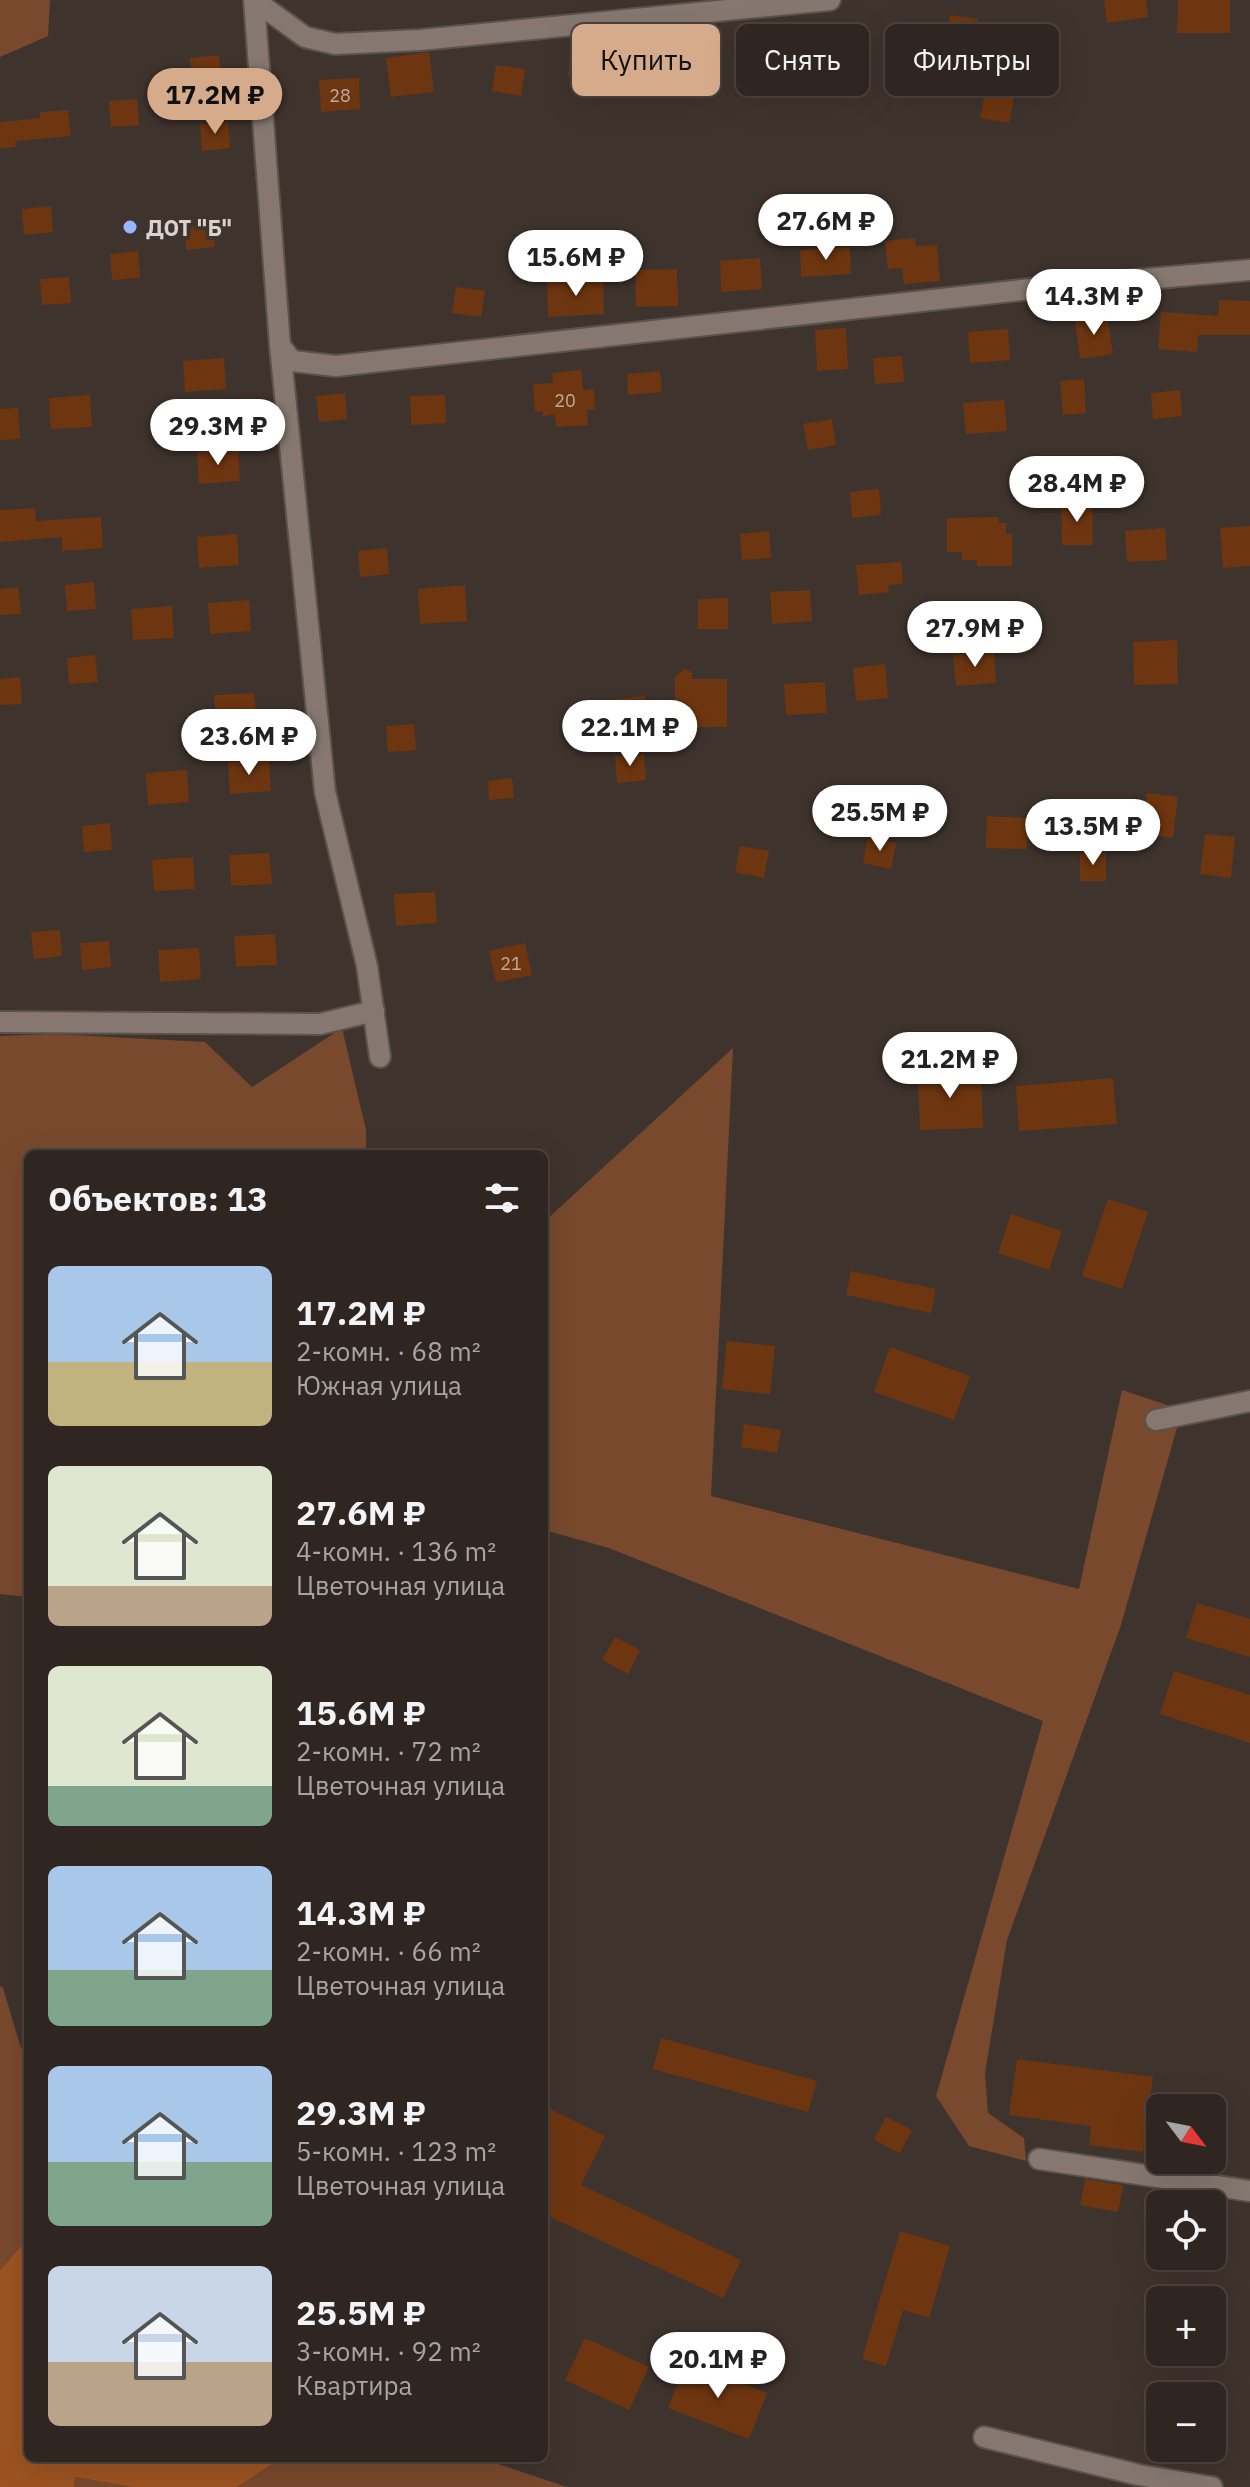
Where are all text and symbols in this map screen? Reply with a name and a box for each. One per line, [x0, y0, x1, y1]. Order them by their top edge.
chip: Купить [572, 24, 720, 96]
chip: Снять [736, 24, 869, 96]
chip: Фильтры [885, 24, 1059, 96]
pin: 17.2M ₽ [141, 68, 289, 136]
text: 17.2M ₽ [165, 77, 265, 111]
house number: 28 [329, 84, 351, 107]
pin: 27.6M ₽ [752, 194, 900, 262]
text: 27.6M ₽ [776, 203, 876, 237]
place label: ДОТ "Б" [146, 213, 232, 242]
marker: ДОТ "Б" [121, 218, 139, 236]
pin: 15.6M ₽ [502, 230, 650, 298]
text: 15.6M ₽ [526, 239, 626, 273]
pin: 14.3M ₽ [1020, 269, 1168, 337]
text: 14.3M ₽ [1044, 278, 1144, 312]
house number: 20 [554, 389, 576, 412]
pin: 29.3M ₽ [144, 399, 292, 467]
text: 29.3M ₽ [168, 408, 268, 442]
pin: 28.4M ₽ [1003, 456, 1151, 524]
text: 28.4M ₽ [1027, 465, 1127, 499]
pin: 27.9M ₽ [901, 601, 1049, 669]
text: 27.9M ₽ [925, 610, 1025, 644]
pin: 22.1M ₽ [556, 700, 704, 768]
pin: 23.6M ₽ [175, 709, 323, 777]
text: 22.1M ₽ [580, 709, 680, 743]
text: 23.6M ₽ [199, 718, 299, 752]
pin: 25.5M ₽ [806, 785, 954, 853]
text: 25.5M ₽ [830, 794, 930, 828]
pin: 13.5M ₽ [1019, 799, 1167, 867]
text: 13.5M ₽ [1043, 808, 1143, 842]
house number: 21 [500, 952, 522, 975]
pin: 21.2M ₽ [876, 1032, 1024, 1100]
text: 21.2M ₽ [900, 1041, 1000, 1075]
text: Объектов: 13 [48, 1176, 268, 1220]
icon: filters [480, 1176, 524, 1220]
text: 17.2M ₽ [296, 1290, 426, 1334]
icon: home [112, 1298, 208, 1394]
text: 2-комн. · 68 m² [296, 1334, 481, 1368]
text: Южная улица [296, 1368, 462, 1402]
text: 27.6M ₽ [296, 1490, 426, 1534]
icon: home [112, 1498, 208, 1594]
text: 4-комн. · 136 m² [296, 1534, 496, 1568]
text: Цветочная улица [296, 1568, 505, 1602]
text: 15.6M ₽ [296, 1690, 426, 1734]
icon: home [112, 1698, 208, 1794]
text: 2-комн. · 72 m² [296, 1734, 481, 1768]
text: Цветочная улица [296, 1768, 505, 1802]
text: 14.3M ₽ [296, 1890, 426, 1934]
icon: home [112, 1898, 208, 1994]
text: 2-комн. · 66 m² [296, 1934, 481, 1968]
text: Цветочная улица [296, 1968, 505, 2002]
text: 29.3M ₽ [296, 2090, 426, 2134]
north arrow [1146, 2094, 1226, 2174]
map controls [1146, 2094, 1226, 2462]
icon: home [112, 2098, 208, 2194]
text: 5-комн. · 123 m² [296, 2134, 496, 2168]
text: Цветочная улица [296, 2168, 505, 2202]
button: locate [1146, 2190, 1226, 2270]
button: + [1146, 2286, 1226, 2366]
text: 25.5M ₽ [296, 2290, 426, 2334]
icon: home [112, 2298, 208, 2394]
pin: 20.1M ₽ [644, 2332, 792, 2400]
text: 3-комн. · 92 m² [296, 2334, 481, 2368]
text: 20.1M ₽ [668, 2341, 768, 2375]
text: Квартира [296, 2368, 413, 2402]
button: − [1146, 2382, 1226, 2462]

